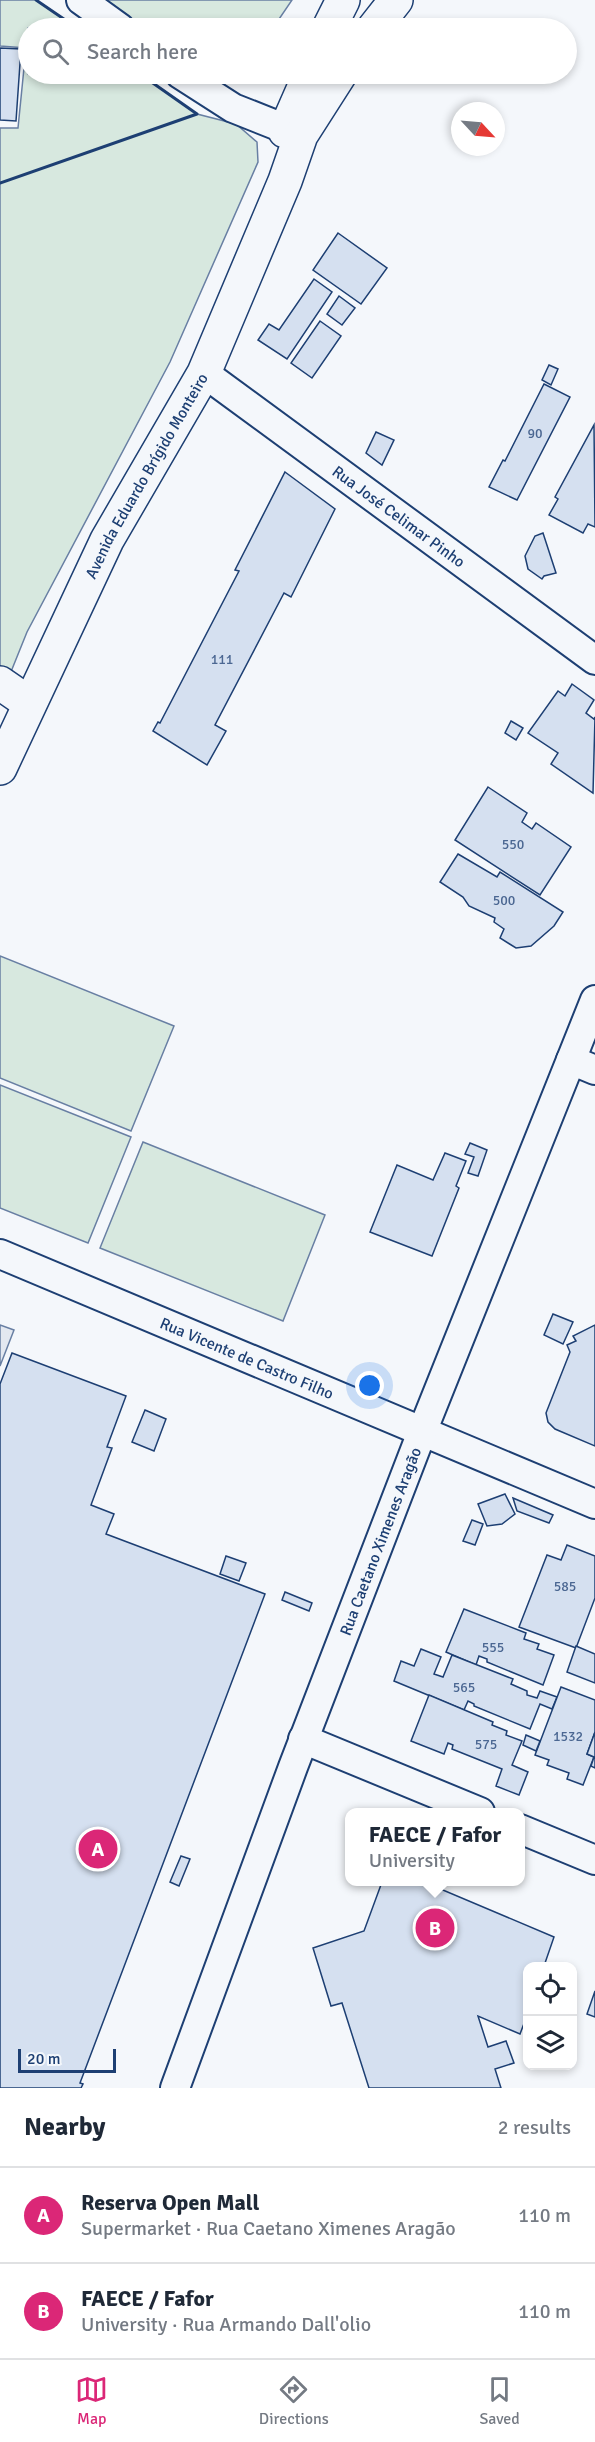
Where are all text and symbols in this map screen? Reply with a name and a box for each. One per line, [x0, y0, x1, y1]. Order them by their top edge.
search box [18, 18, 577, 84]
icon: search [39, 35, 72, 68]
text: Search here [87, 38, 198, 65]
north arrow [451, 102, 505, 156]
street label: Avenida Eduardo Brígido Monteiro [81, 370, 213, 582]
house number: 90 [527, 425, 543, 442]
street label: Rua José Celimar Pinho [328, 462, 469, 572]
house number: 111 [211, 651, 233, 668]
house number: 550 [502, 836, 524, 853]
house number: 500 [493, 892, 515, 909]
street label: Rua Vicente de Castro Filho [157, 1313, 337, 1404]
your location [355, 1371, 384, 1400]
street label: Rua Caetano Ximenes Aragão [336, 1445, 426, 1638]
house number: 585 [554, 1578, 576, 1595]
house number: 555 [482, 1639, 504, 1656]
house number: 565 [453, 1679, 475, 1696]
house number: 1532 [553, 1728, 583, 1745]
house number: 575 [475, 1736, 497, 1753]
popup [345, 1808, 525, 1886]
text: FAECE / Fafor [369, 1821, 501, 1848]
pin: A [78, 1826, 118, 1872]
text: University [369, 1848, 455, 1873]
pin: B [416, 1906, 454, 1950]
map controls [523, 1962, 577, 2070]
button: locate [523, 1962, 577, 2016]
button: layers [523, 2016, 577, 2070]
scale bar [18, 2046, 116, 2074]
text: 20 m [27, 2049, 61, 2069]
text: Nearby [24, 2111, 105, 2143]
text: 2 results [498, 2115, 571, 2140]
text: Reserva Open Mall [81, 2189, 259, 2216]
text: A [37, 2203, 50, 2228]
text: 110 m [518, 2203, 571, 2228]
text: Supermarket · Rua Caetano Ximenes Aragão [81, 2216, 456, 2241]
text: FAECE / Fafor [81, 2285, 214, 2312]
text: B [37, 2299, 50, 2324]
text: 110 m [518, 2299, 571, 2324]
text: University · Rua Armando Dall'olio [81, 2312, 371, 2337]
tab: Map [75, 2373, 108, 2429]
tab: Directions [259, 2373, 329, 2429]
tab: Saved [479, 2373, 520, 2429]

